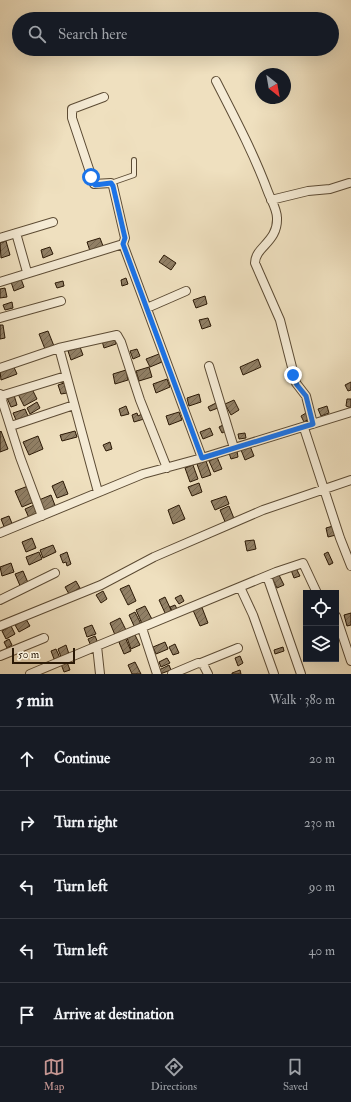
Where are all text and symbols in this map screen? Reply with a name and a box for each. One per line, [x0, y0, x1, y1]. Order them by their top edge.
search box [12, 12, 339, 56]
icon: search [26, 23, 48, 45]
text: Search here [58, 25, 127, 44]
north arrow [255, 68, 291, 104]
route start [82, 168, 100, 186]
route end [284, 366, 302, 384]
map controls [303, 590, 339, 662]
button: locate [303, 590, 339, 626]
button: layers [303, 626, 339, 662]
scale bar [12, 646, 75, 665]
text: 50 m [18, 648, 39, 661]
text: 5 min [16, 690, 54, 711]
text: Walk · 380 m [269, 692, 335, 708]
icon: ahead [16, 748, 38, 770]
text: Continue [54, 749, 110, 768]
text: 20 m [309, 751, 335, 767]
icon: right [16, 812, 38, 834]
text: Turn right [54, 813, 117, 832]
text: 230 m [304, 815, 335, 831]
icon: left [16, 876, 38, 898]
text: Turn left [54, 877, 108, 896]
text: 90 m [309, 879, 335, 895]
icon: left [16, 940, 38, 962]
text: Turn left [54, 941, 108, 960]
text: 40 m [309, 943, 335, 959]
icon: arrive [16, 1004, 38, 1026]
text: Arrive at destination [54, 1005, 174, 1024]
tab: Map [43, 1056, 65, 1093]
tab: Directions [151, 1056, 197, 1093]
tab: Saved [283, 1056, 308, 1093]

